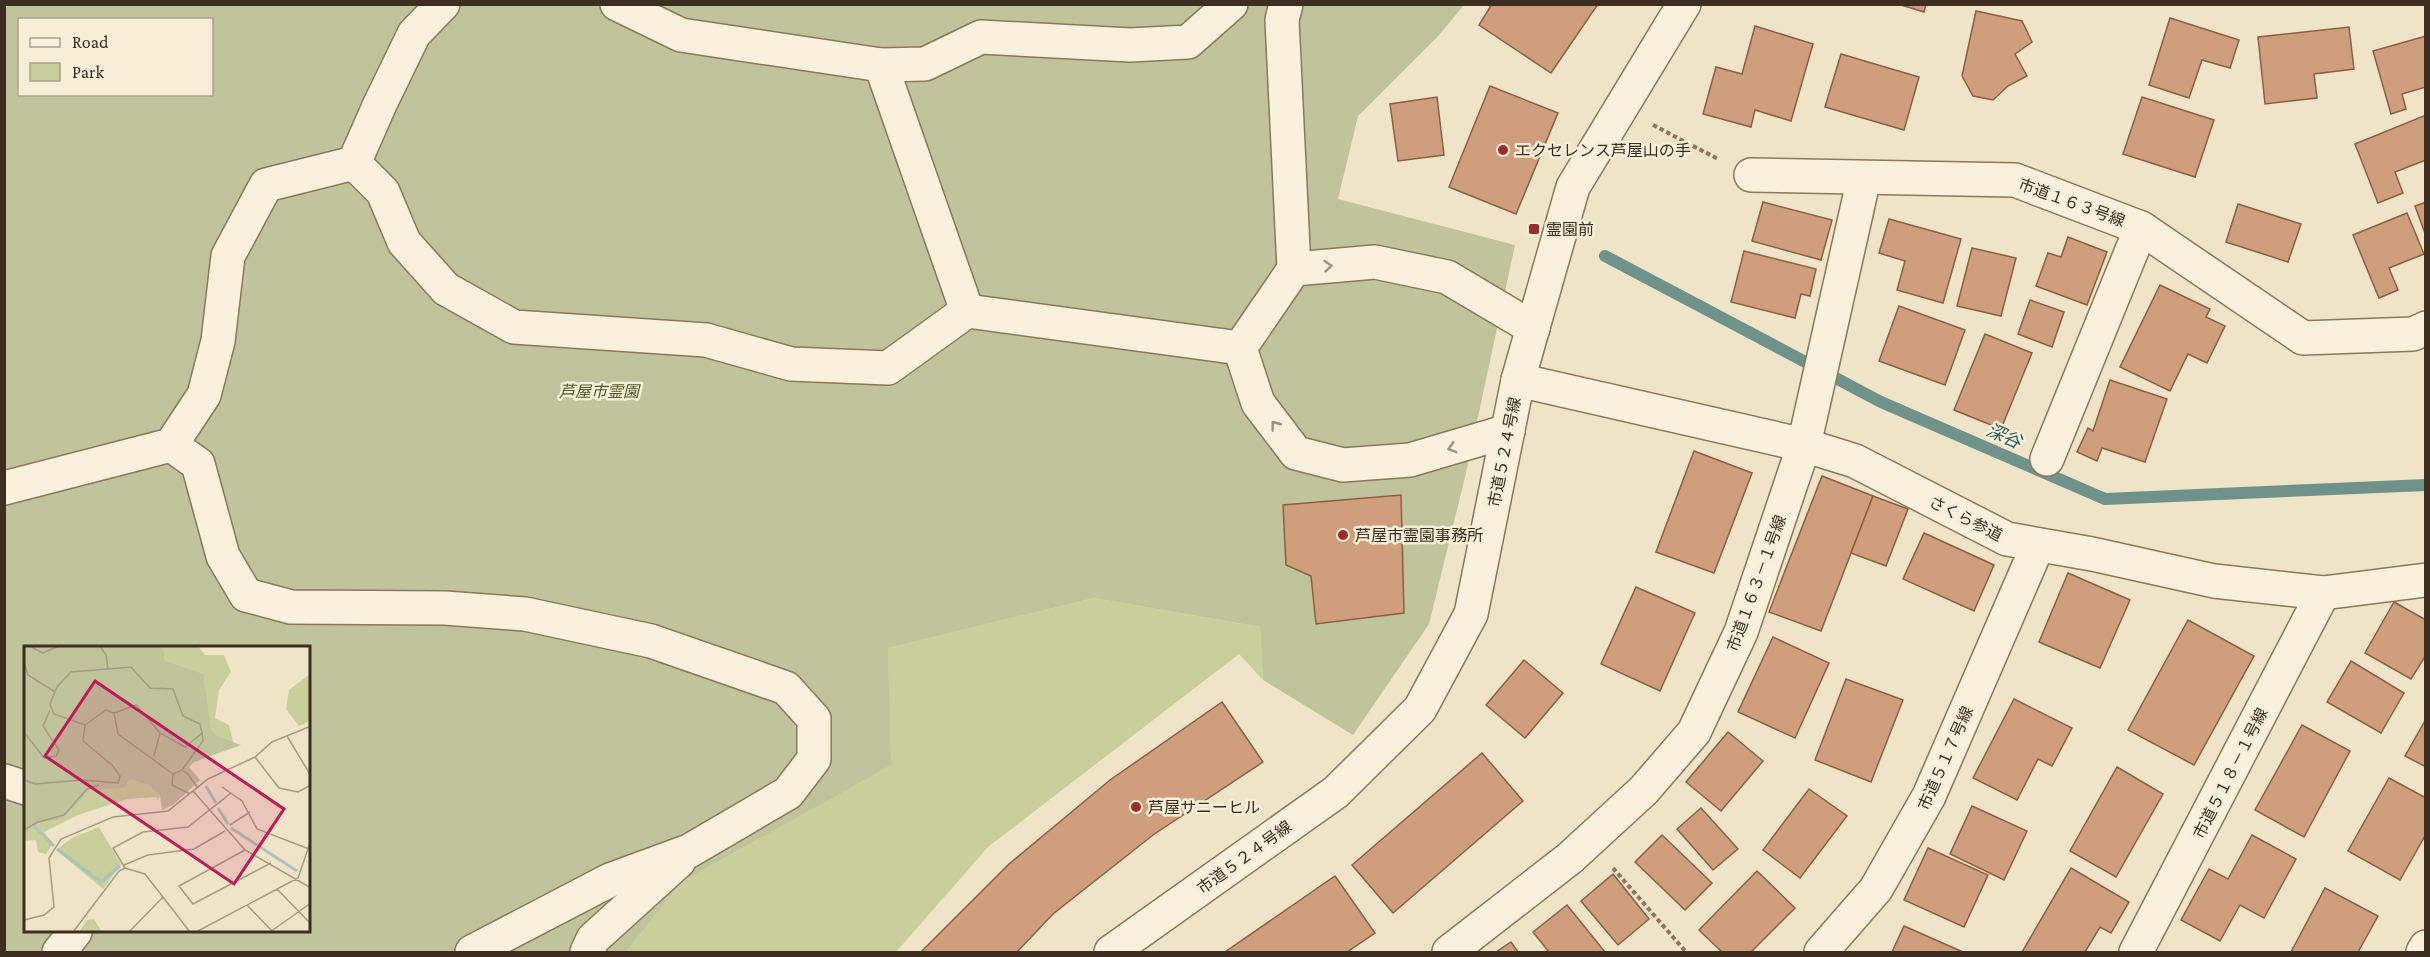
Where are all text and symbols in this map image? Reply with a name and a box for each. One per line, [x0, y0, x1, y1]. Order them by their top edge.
legend [18, 18, 213, 96]
text: Road [72, 32, 109, 52]
text: Park [72, 62, 104, 82]
place label: エクセレンス芦屋山の手 [1515, 142, 1691, 159]
marker: エクセレンス芦屋山の手 [1496, 143, 1510, 157]
street label: 市道１６３号線 [2016, 175, 2127, 230]
place label: 霊園前 [1546, 221, 1594, 238]
marker: 霊園前 [1527, 222, 1541, 236]
one-way arrow [1324, 259, 1333, 272]
park label: 芦屋市霊園 [559, 383, 641, 400]
street label: 市道５２４号線 [1485, 395, 1524, 509]
water label: 深谷 [1983, 420, 2026, 453]
one-way arrow [1271, 421, 1282, 432]
one-way arrow [1447, 441, 1458, 453]
street label: さくら参道 [1926, 493, 2005, 544]
street label: 市道１６３－１号線 [1724, 513, 1789, 654]
place label: 芦屋市霊園事務所 [1355, 527, 1483, 544]
marker: 芦屋市霊園事務所 [1336, 528, 1350, 542]
inset map [24, 646, 310, 933]
street label: 市道５１７号線 [1915, 704, 1976, 813]
street label: 市道５１８－１号線 [2190, 705, 2271, 841]
place label: 芦屋サニーヒル [1148, 799, 1260, 816]
marker: 芦屋サニーヒル [1129, 800, 1143, 814]
street label: 市道５２４号線 [1194, 818, 1295, 897]

